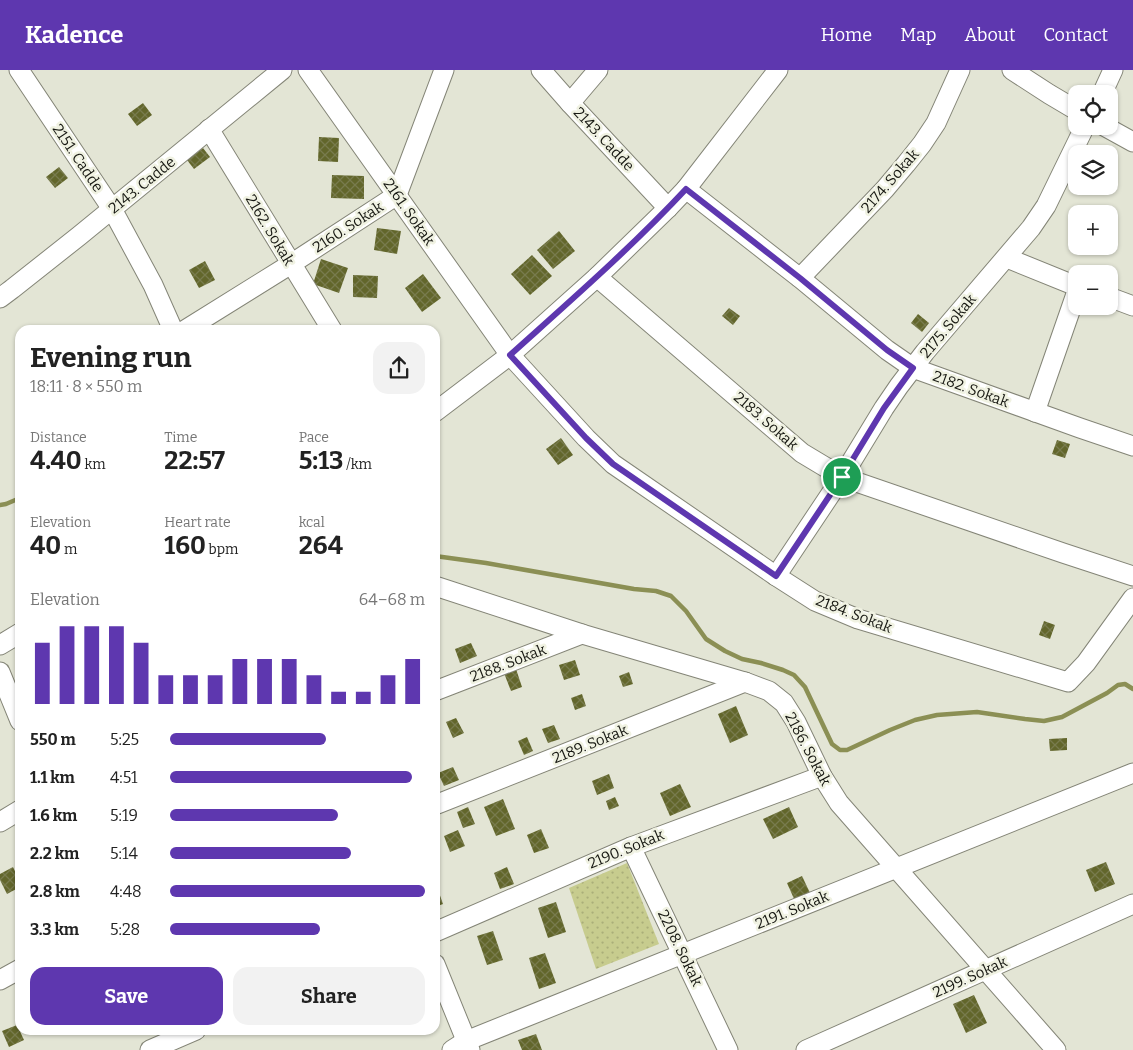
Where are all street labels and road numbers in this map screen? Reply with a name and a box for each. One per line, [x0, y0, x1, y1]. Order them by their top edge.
street label: 2143. Cadde [570, 103, 638, 175]
street label: 2151. Cadde [49, 121, 107, 195]
street label: 2174. Sokak [857, 145, 923, 217]
street label: 2143. Cadde [105, 153, 179, 217]
street label: 2161. Sokak [379, 175, 439, 249]
street label: 2162. Sokak [242, 191, 298, 269]
street label: 2160. Sokak [309, 197, 387, 256]
street label: 2175. Sokak [916, 290, 980, 361]
street label: 2182. Sokak [930, 367, 1012, 411]
street label: 2183. Sokak [730, 388, 802, 454]
street label: 2184. Sokak [813, 591, 895, 637]
street label: 2188. Sokak [467, 640, 549, 686]
street label: 2186. Sokak [781, 709, 835, 789]
street label: 2189. Sokak [550, 721, 631, 767]
street label: 2190. Sokak [585, 825, 667, 872]
street label: 2191. Sokak [753, 887, 832, 933]
street label: 2208. Sokak [654, 907, 706, 990]
street label: 2199. Sokak [930, 952, 1010, 1001]

